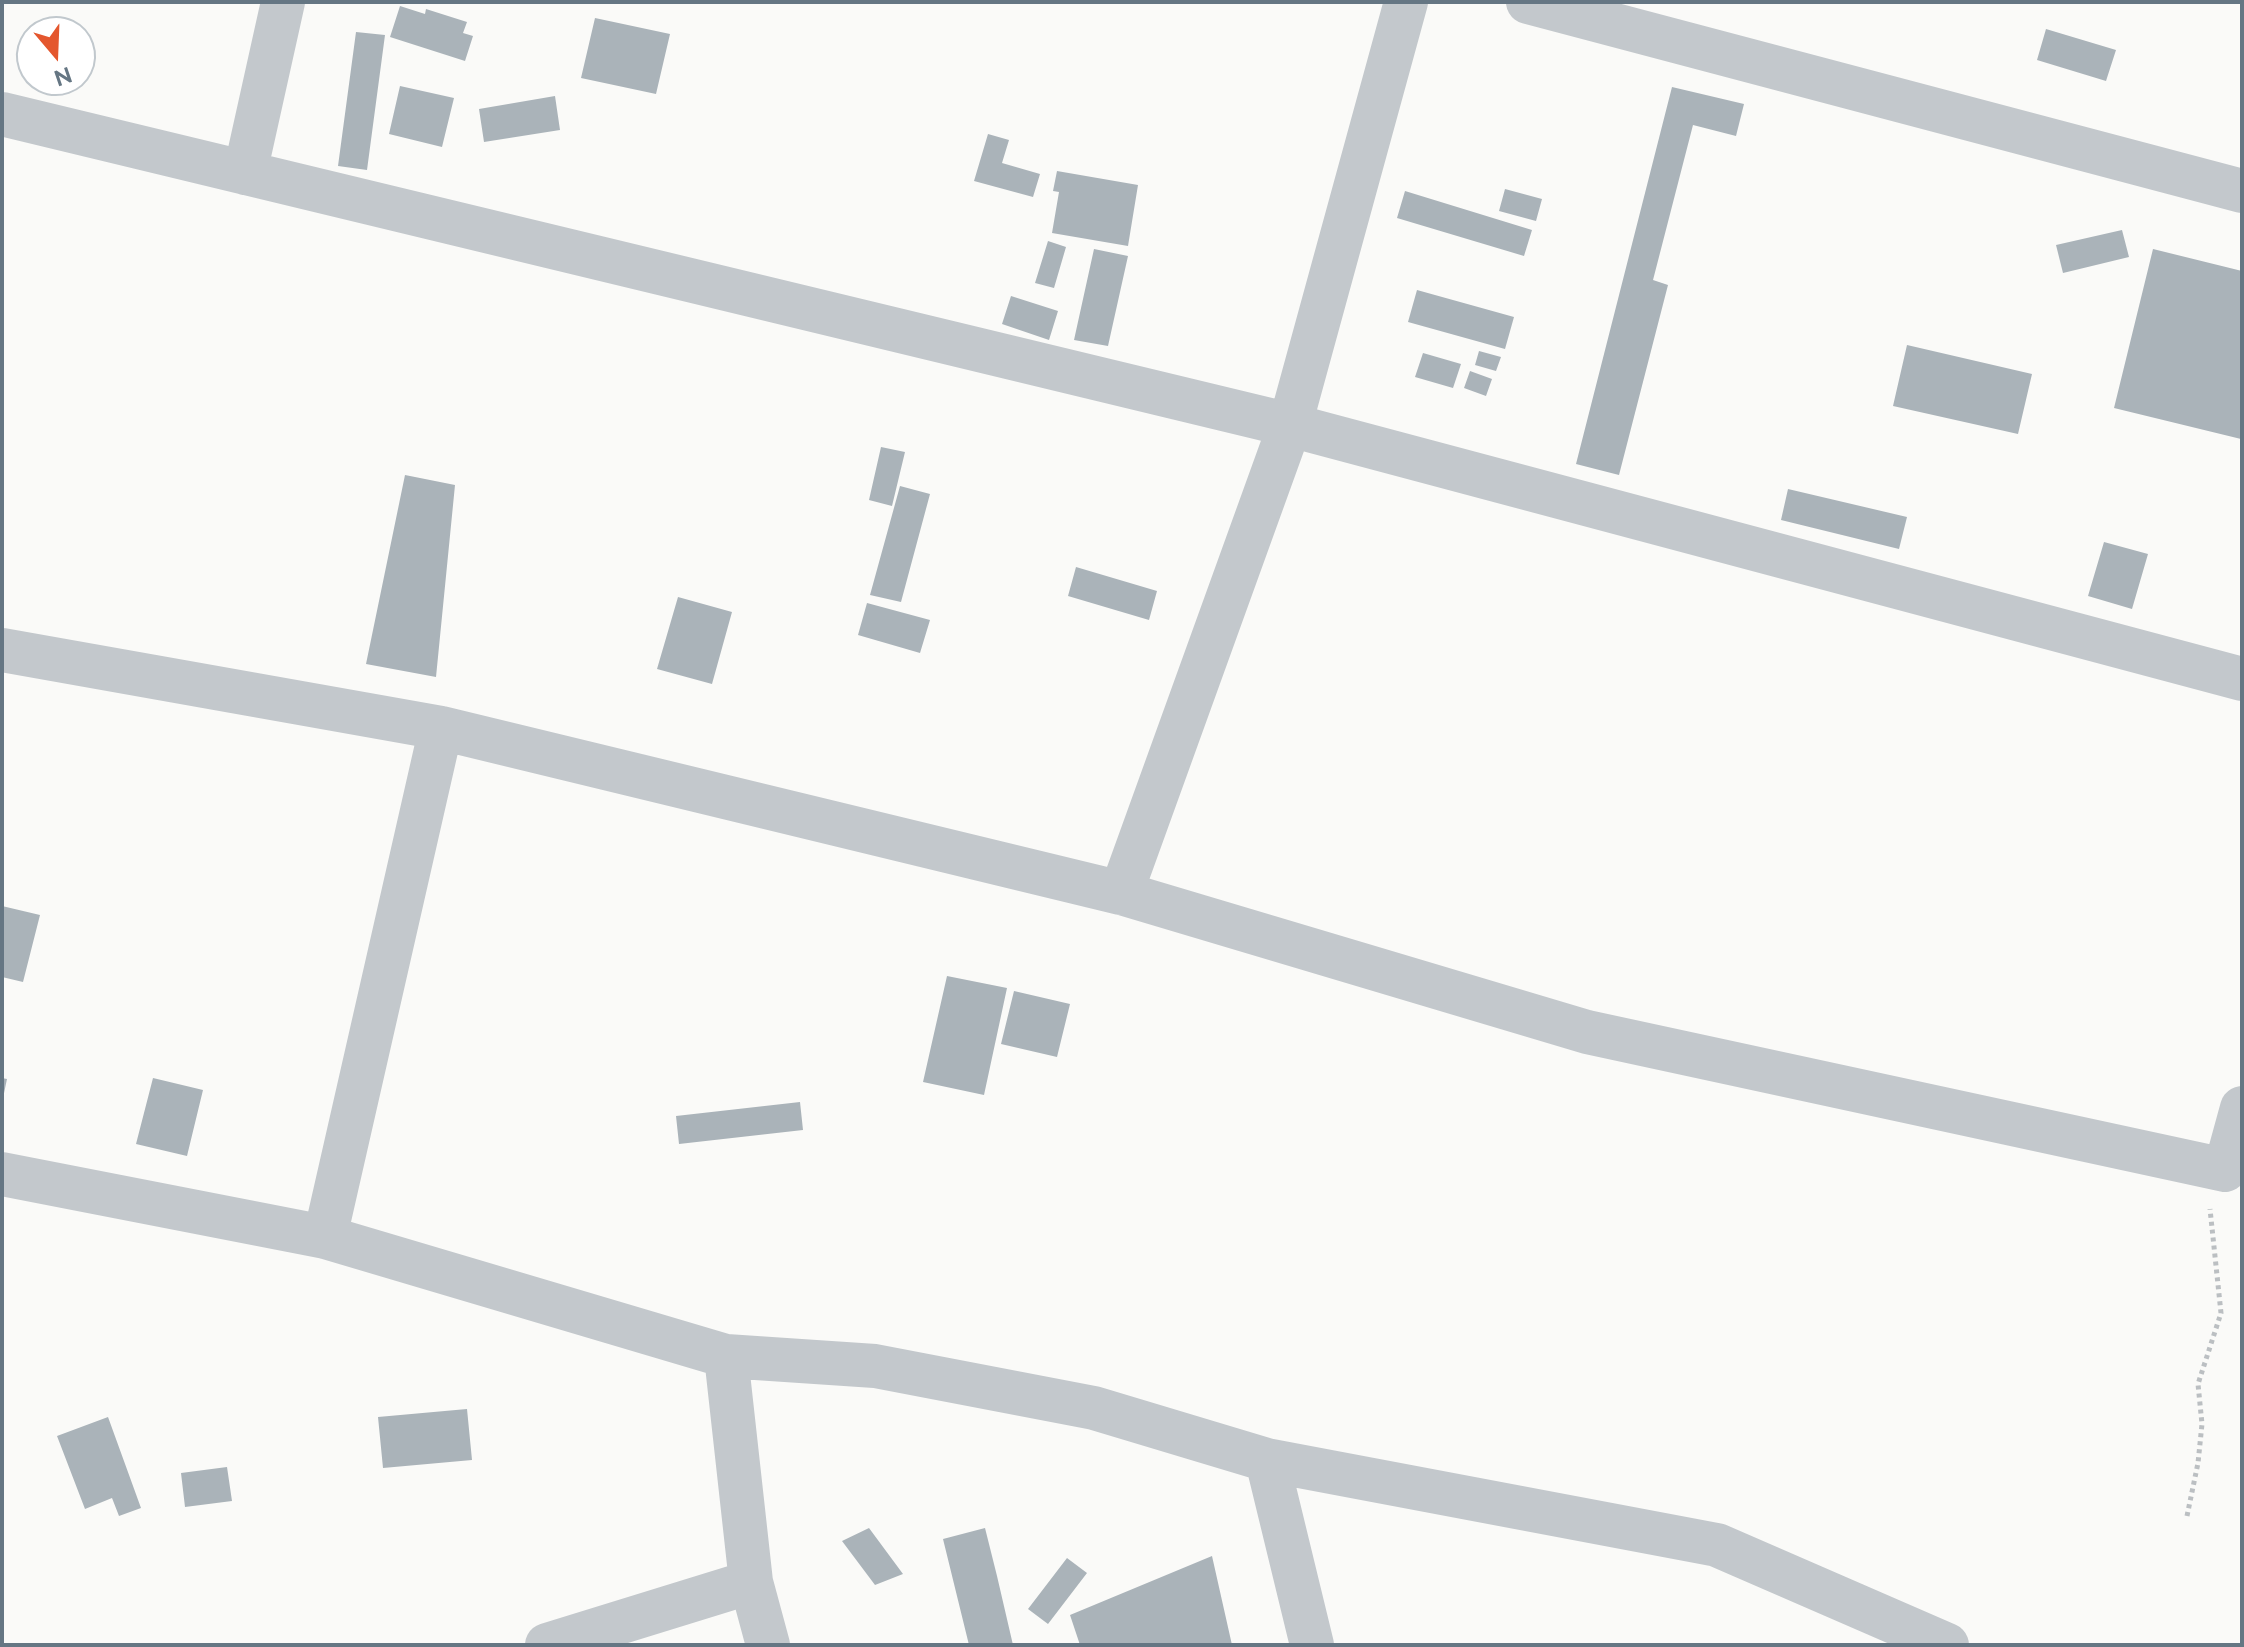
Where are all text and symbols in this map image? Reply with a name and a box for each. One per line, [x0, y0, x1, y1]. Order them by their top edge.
north arrow [16, 16, 96, 96]
text: N [51, 62, 75, 92]

